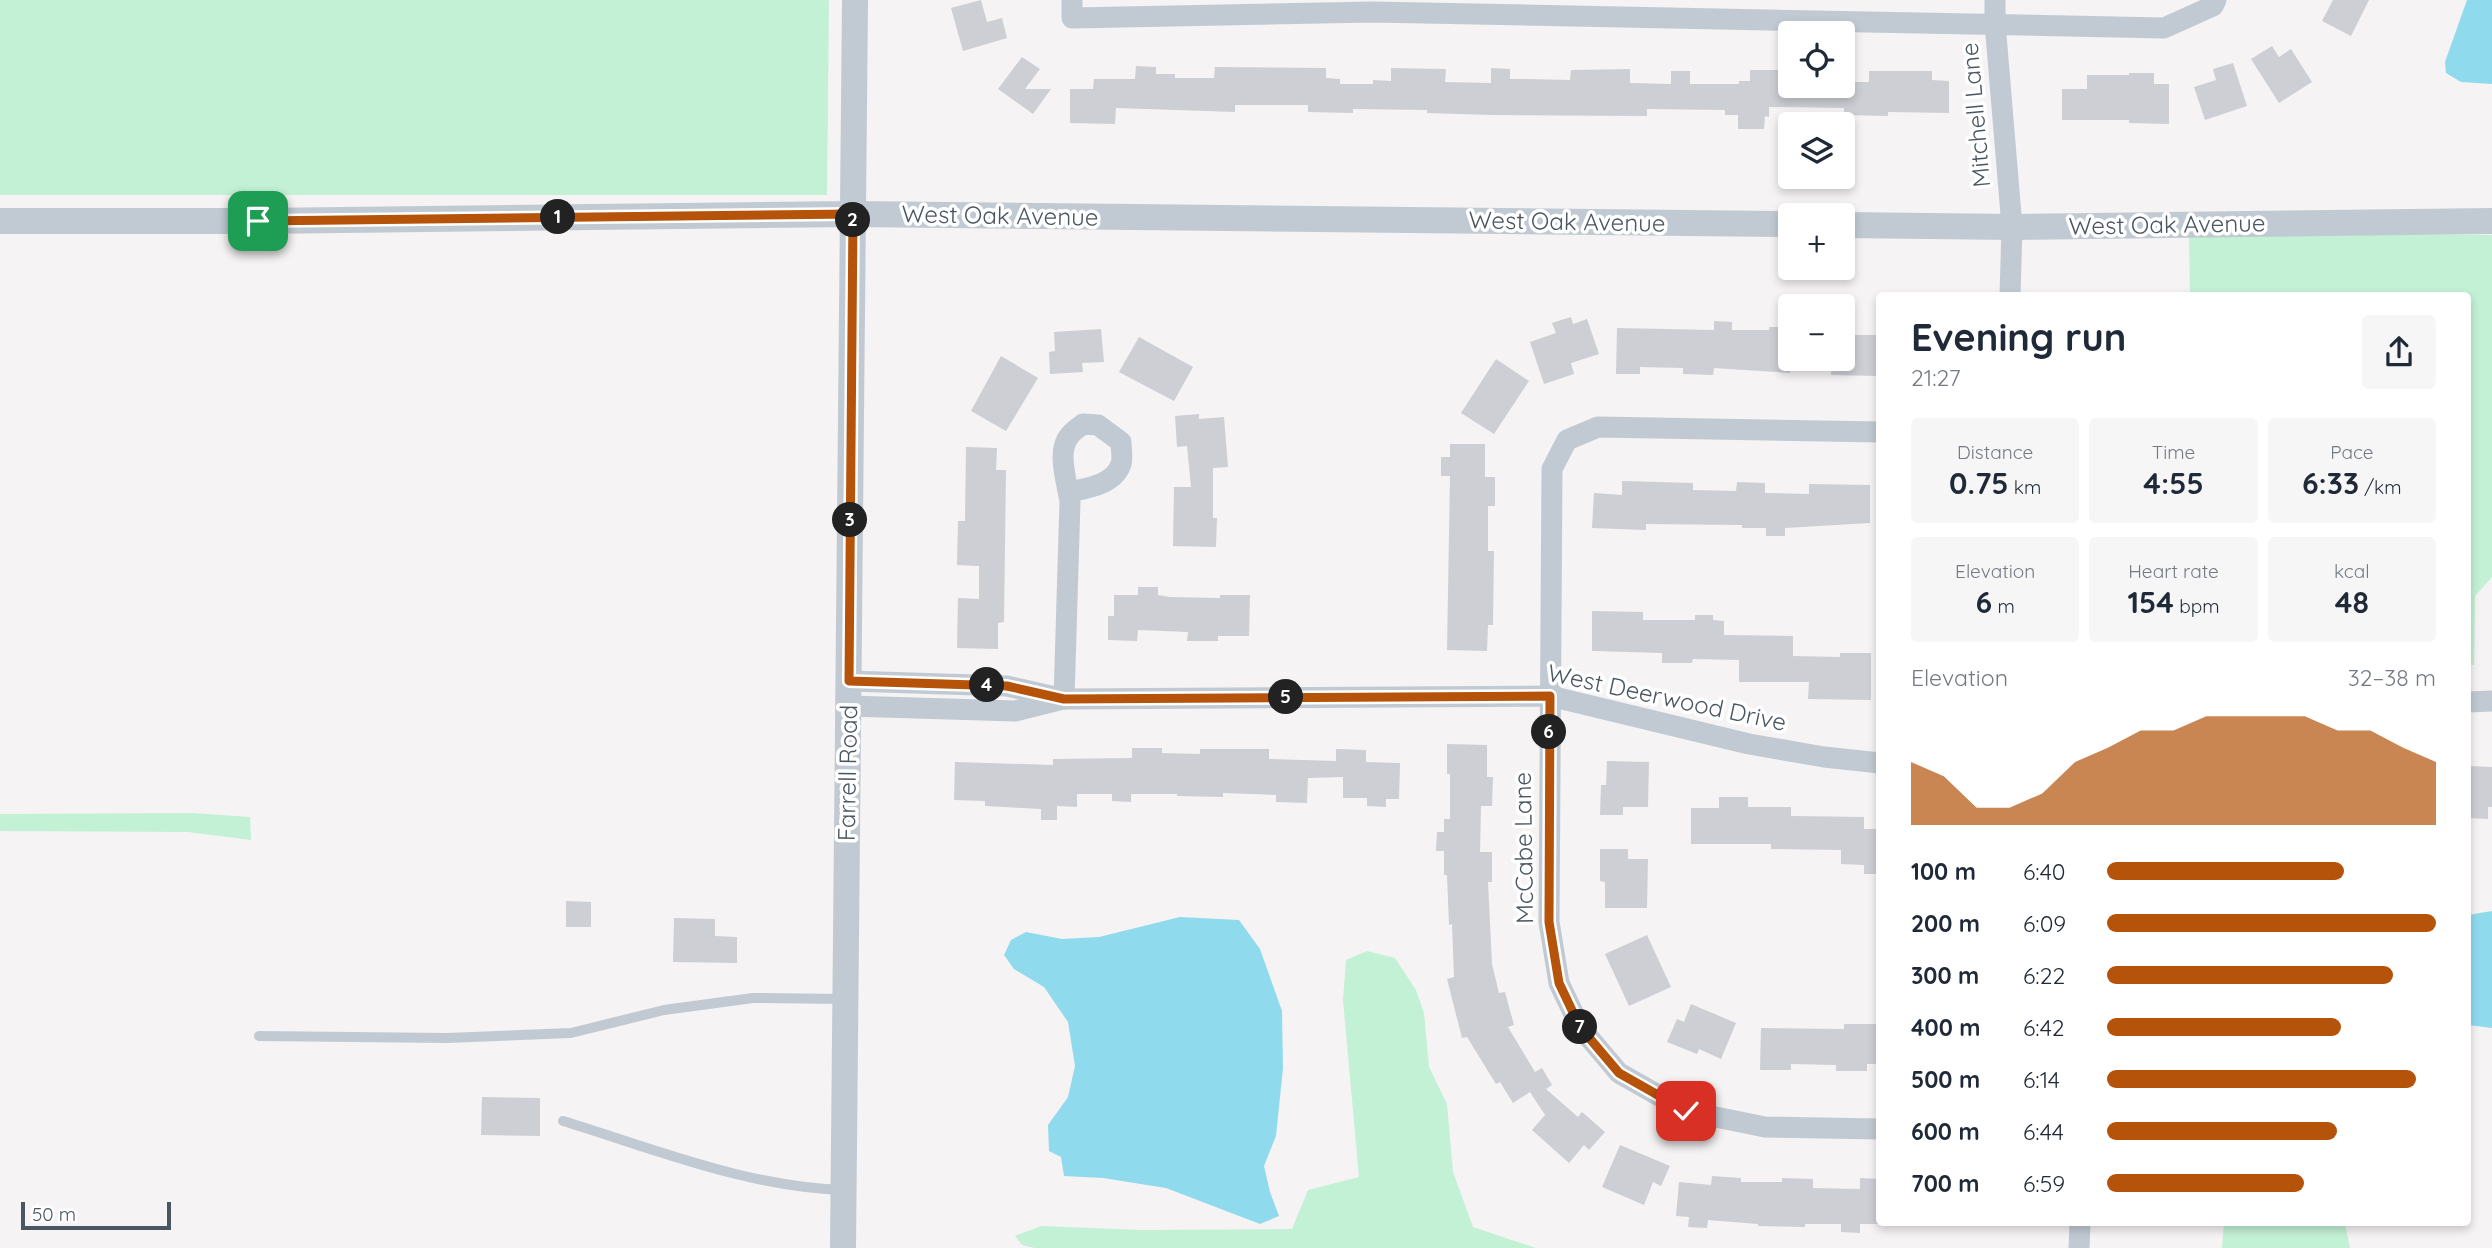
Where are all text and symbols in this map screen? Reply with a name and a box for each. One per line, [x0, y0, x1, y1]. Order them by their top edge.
map controls [1778, 21, 1855, 371]
button: locate [1778, 21, 1855, 98]
street label: Mitchell Lane [1954, 42, 1996, 189]
button: layers [1778, 112, 1855, 189]
pin [228, 191, 288, 251]
street label: West Oak Avenue [901, 198, 1099, 232]
pin: 1 [540, 200, 576, 234]
icon: arrive [239, 202, 277, 240]
pin: 2 [836, 202, 870, 238]
button: + [1778, 203, 1855, 280]
text: 1 [554, 204, 561, 228]
street label: West Oak Avenue [1468, 204, 1666, 238]
text: 2 [847, 207, 858, 231]
street label: West Oak Avenue [2068, 207, 2266, 241]
button: − [1778, 294, 1855, 371]
text: Evening run [1911, 313, 2126, 361]
button: share [2362, 315, 2436, 389]
text: 21:27 [1911, 363, 1961, 392]
text: Distance [1957, 440, 2033, 464]
text: Time [2152, 440, 2195, 464]
text: Pace [2330, 440, 2373, 464]
text: 0.75 [1949, 464, 2009, 502]
text: 4:55 [2143, 464, 2204, 502]
text: 6:33 [2302, 464, 2359, 502]
text: km [2009, 475, 2041, 499]
text: /km [2359, 475, 2402, 499]
pin: 3 [832, 503, 868, 538]
text: 3 [844, 507, 855, 531]
text: Elevation [1955, 559, 2035, 583]
text: Heart rate [2128, 559, 2219, 583]
text: kcal [2334, 559, 2370, 583]
text: 6 [1976, 583, 1992, 621]
text: 154 [2127, 583, 2174, 621]
text: 48 [2335, 583, 2369, 621]
text: m [1992, 594, 2015, 618]
text: bpm [2174, 594, 2220, 618]
street label: West Deerwood Drive [1545, 657, 1789, 737]
text: Elevation [1911, 663, 2008, 692]
text: 32–38 m [2348, 663, 2436, 692]
pin: 4 [970, 668, 1004, 702]
text: 4 [981, 672, 992, 696]
pin: 5 [1268, 680, 1304, 714]
text: 5 [1280, 684, 1291, 708]
street label: Farrell Road [831, 705, 863, 841]
pin: 6 [1532, 714, 1566, 750]
text: 6 [1543, 719, 1554, 743]
street label: McCabe Lane [1507, 772, 1539, 924]
text: 100 m [1911, 857, 1976, 886]
text: 6:40 [2023, 857, 2065, 886]
text: 200 m [1911, 909, 1980, 938]
text: 6:09 [2023, 909, 2066, 938]
text: 300 m [1911, 961, 1979, 990]
text: 6:22 [2023, 961, 2065, 990]
pin: 7 [1562, 1010, 1598, 1044]
text: 400 m [1911, 1013, 1980, 1042]
text: 6:42 [2023, 1013, 2065, 1042]
text: 7 [1574, 1014, 1585, 1038]
text: 500 m [1911, 1065, 1980, 1094]
text: 6:14 [2023, 1065, 2060, 1094]
pin [1656, 1081, 1716, 1141]
icon: check [1667, 1092, 1705, 1130]
text: 600 m [1911, 1117, 1980, 1146]
text: 6:44 [2023, 1117, 2064, 1146]
text: 700 m [1911, 1169, 1980, 1198]
text: 6:59 [2023, 1169, 2065, 1198]
scale bar [21, 1199, 172, 1231]
text: 50 m [32, 1202, 76, 1226]

